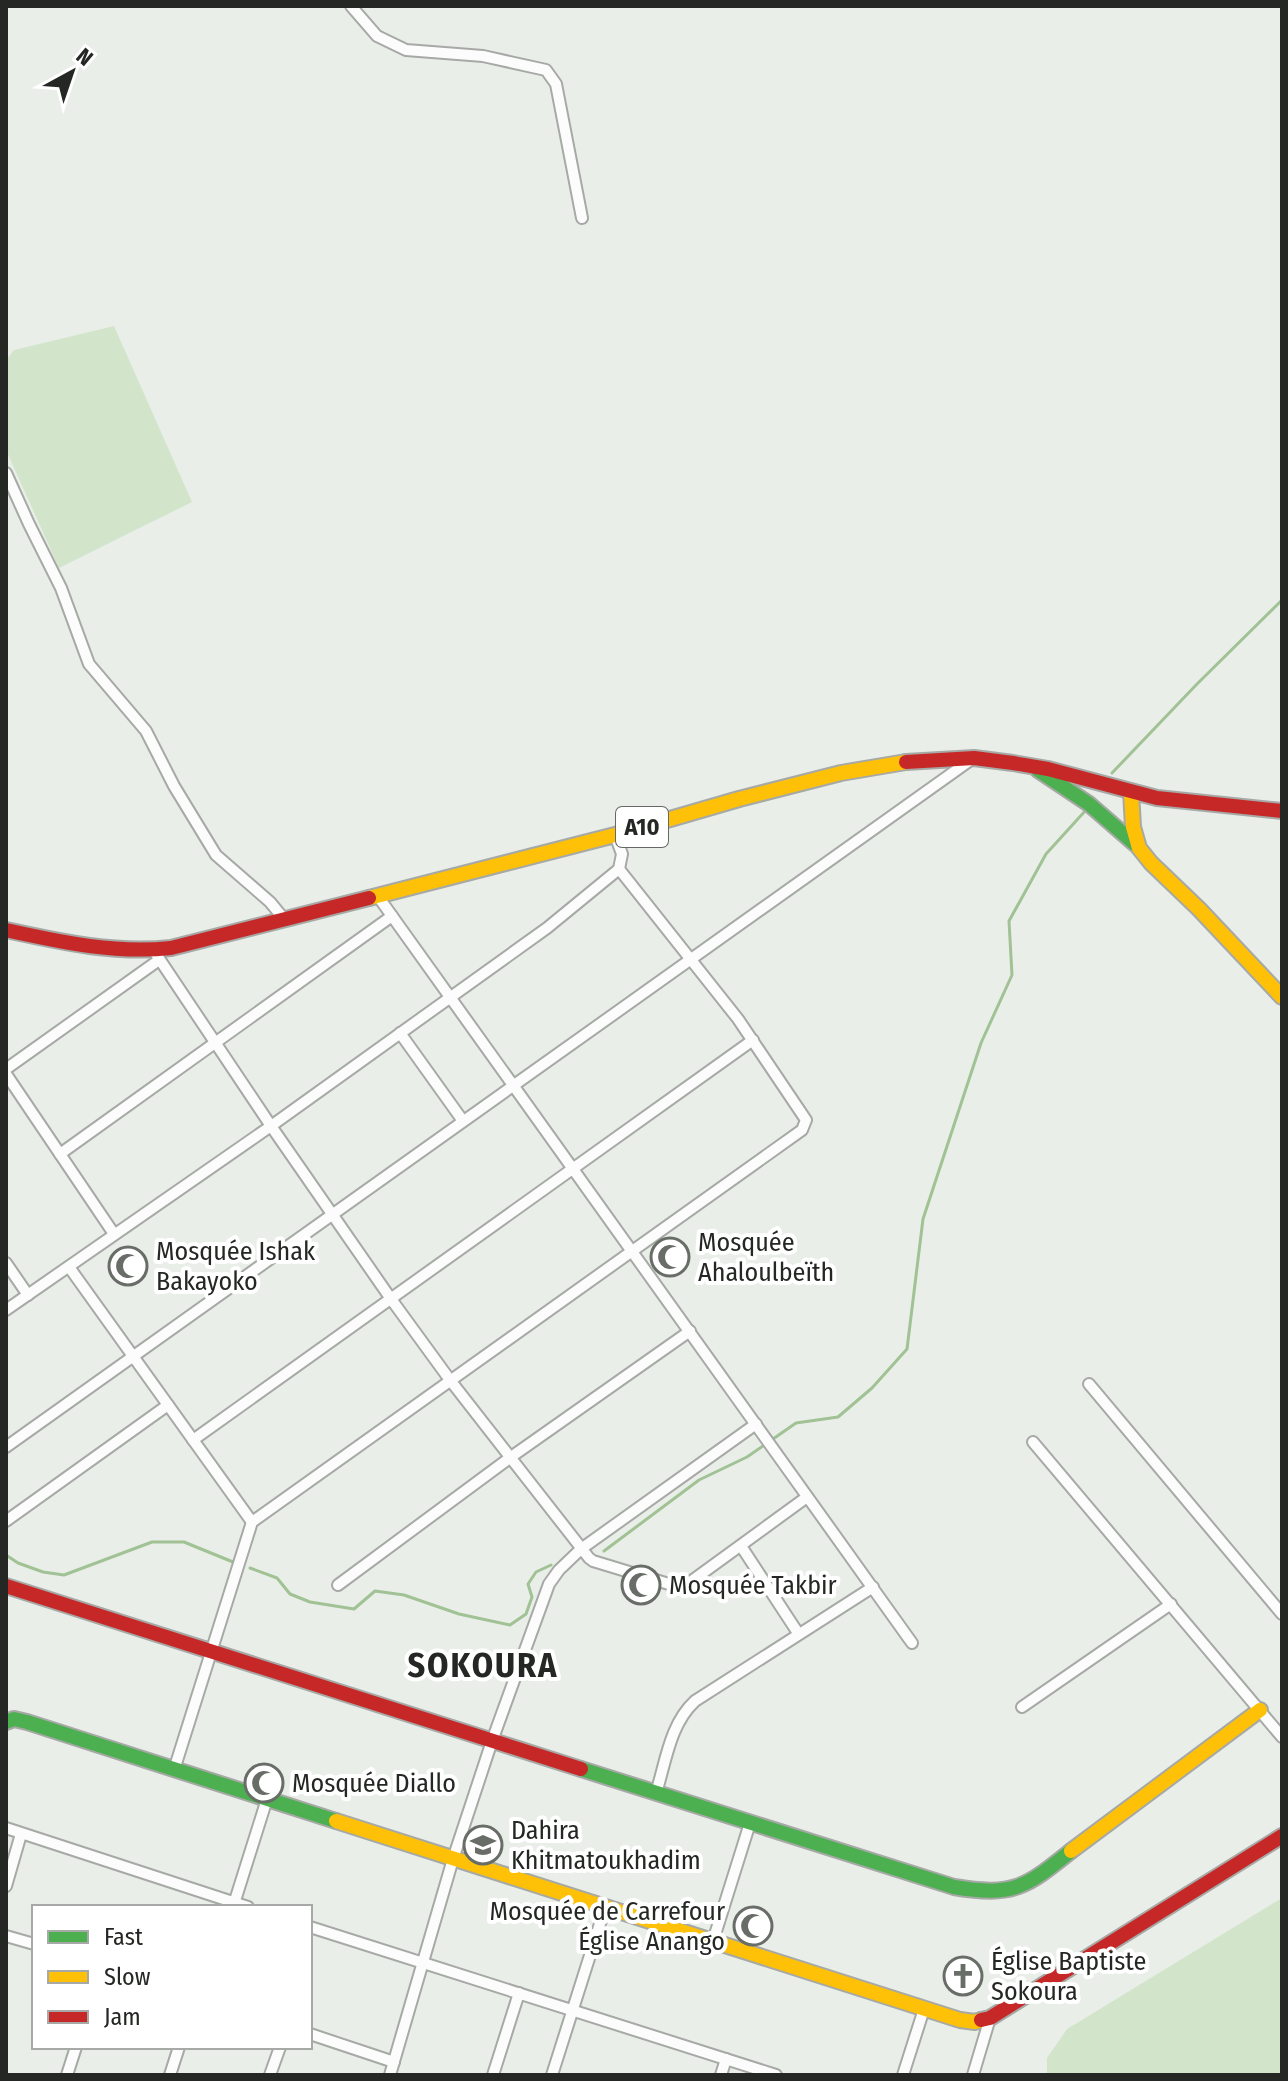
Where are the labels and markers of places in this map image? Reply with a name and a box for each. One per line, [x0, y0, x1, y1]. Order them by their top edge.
place label: Mosquée Ahaloulbeïth [698, 1227, 834, 1288]
place label: Mosquée Ishak Bakayoko [156, 1236, 316, 1297]
mosque icon: Mosquée Ahaloulbeïth [649, 1236, 691, 1278]
mosque icon: Mosquée Ishak Bakayoko [107, 1245, 149, 1287]
mosque icon: Mosquée Takbir [620, 1564, 662, 1606]
place label: Mosquée Takbir [669, 1570, 837, 1601]
mosque icon: Mosquée Diallo [243, 1762, 285, 1804]
place label: Mosquée Diallo [292, 1768, 456, 1799]
place label: Dahira Khitmatoukhadim [511, 1815, 701, 1876]
school or university icon: Dahira Khitmatoukhadim [462, 1824, 504, 1866]
place label: Mosquée de Carrefour Église Anango [490, 1896, 725, 1957]
mosque icon: Mosquée de Carrefour Église Anango [732, 1905, 774, 1947]
place label: Église Baptiste Sokoura [991, 1946, 1146, 2007]
church icon: Église Baptiste Sokoura [942, 1955, 984, 1997]

